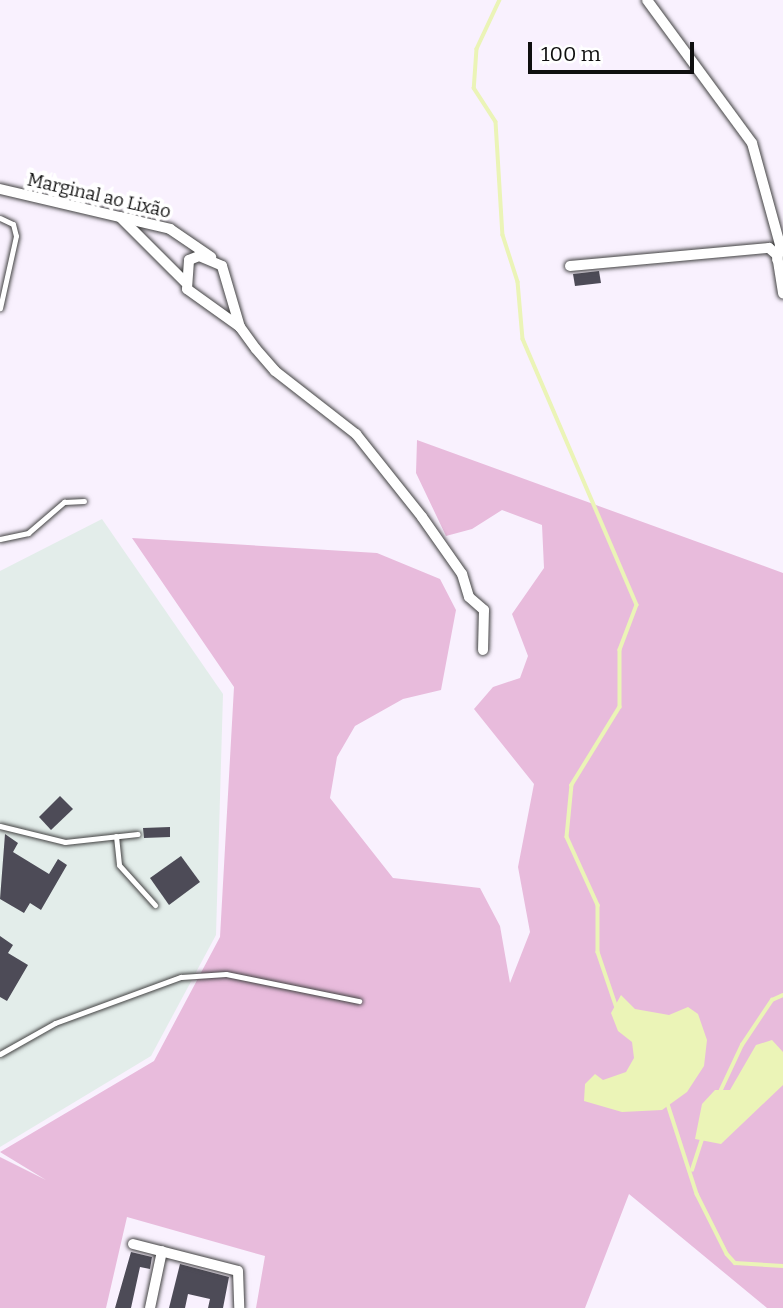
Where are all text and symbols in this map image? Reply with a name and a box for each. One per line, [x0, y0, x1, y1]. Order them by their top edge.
scale bar [531, 28, 697, 72]
text: 100 m [541, 41, 601, 67]
street label: Marginal ao Lixão [25, 169, 173, 223]

